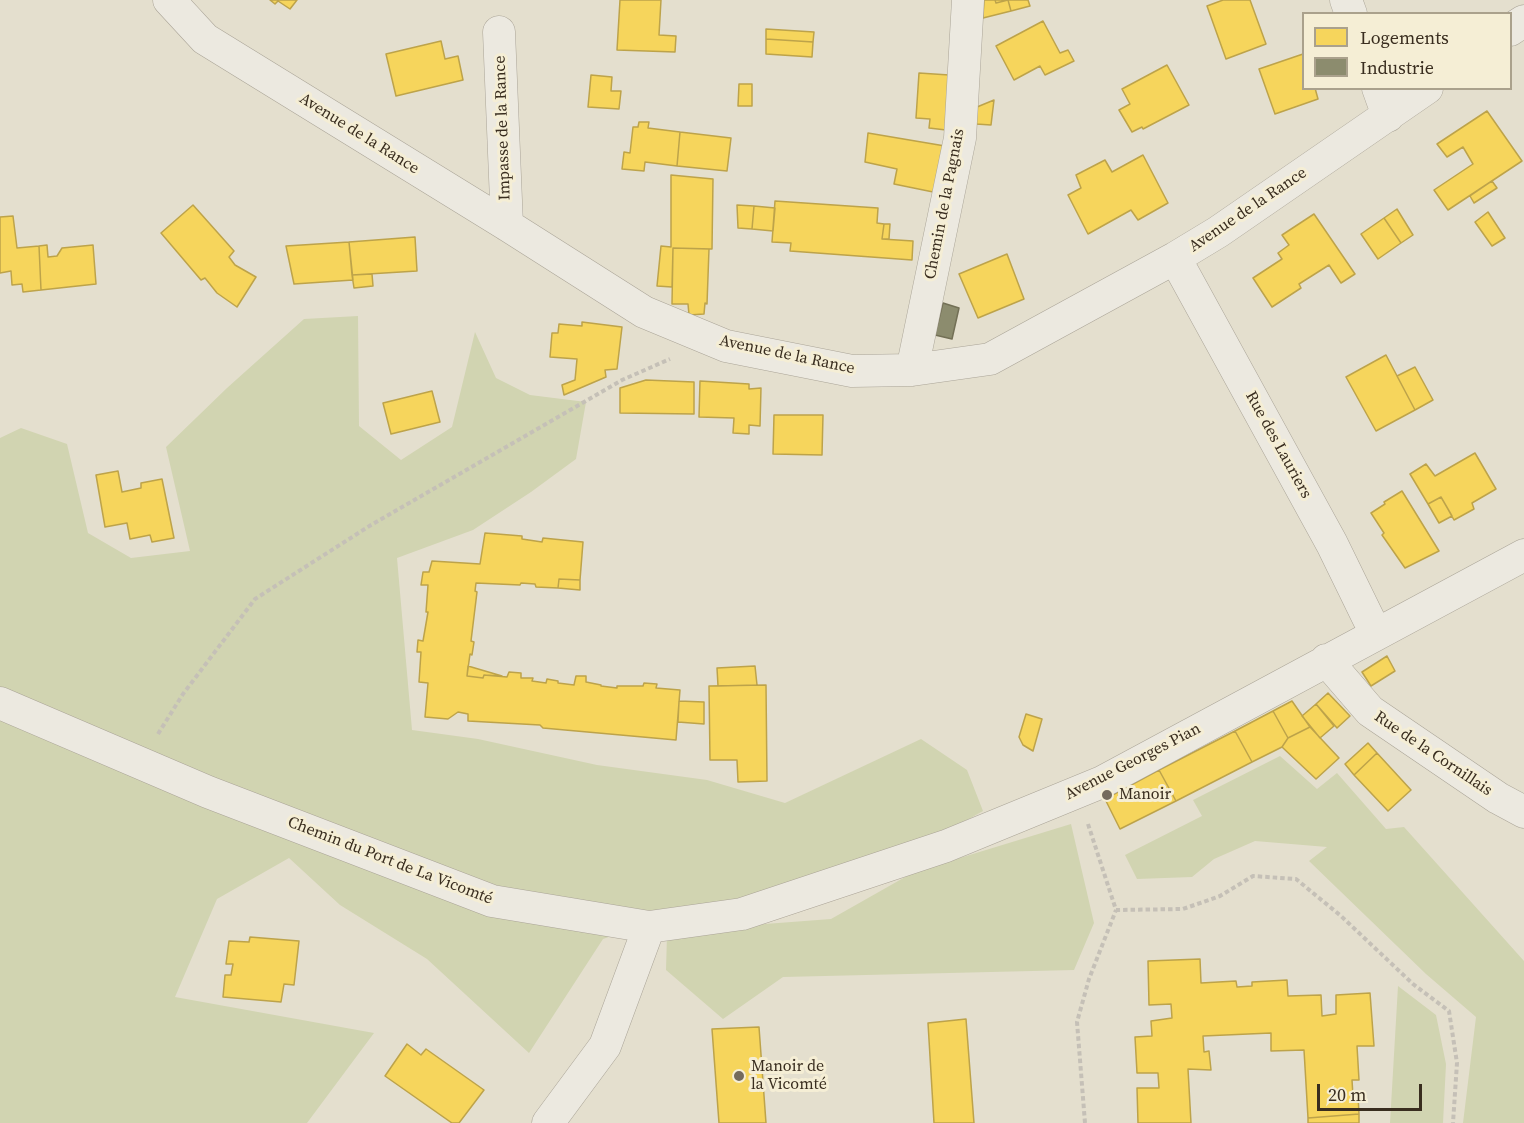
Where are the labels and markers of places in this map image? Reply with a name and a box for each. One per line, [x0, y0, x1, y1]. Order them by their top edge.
place label: Manoir [1119, 785, 1171, 805]
marker: Manoir [1100, 788, 1114, 802]
place label: Manoir de la Vicomté [751, 1057, 827, 1095]
marker: Manoir de la Vicomté [732, 1069, 746, 1083]

